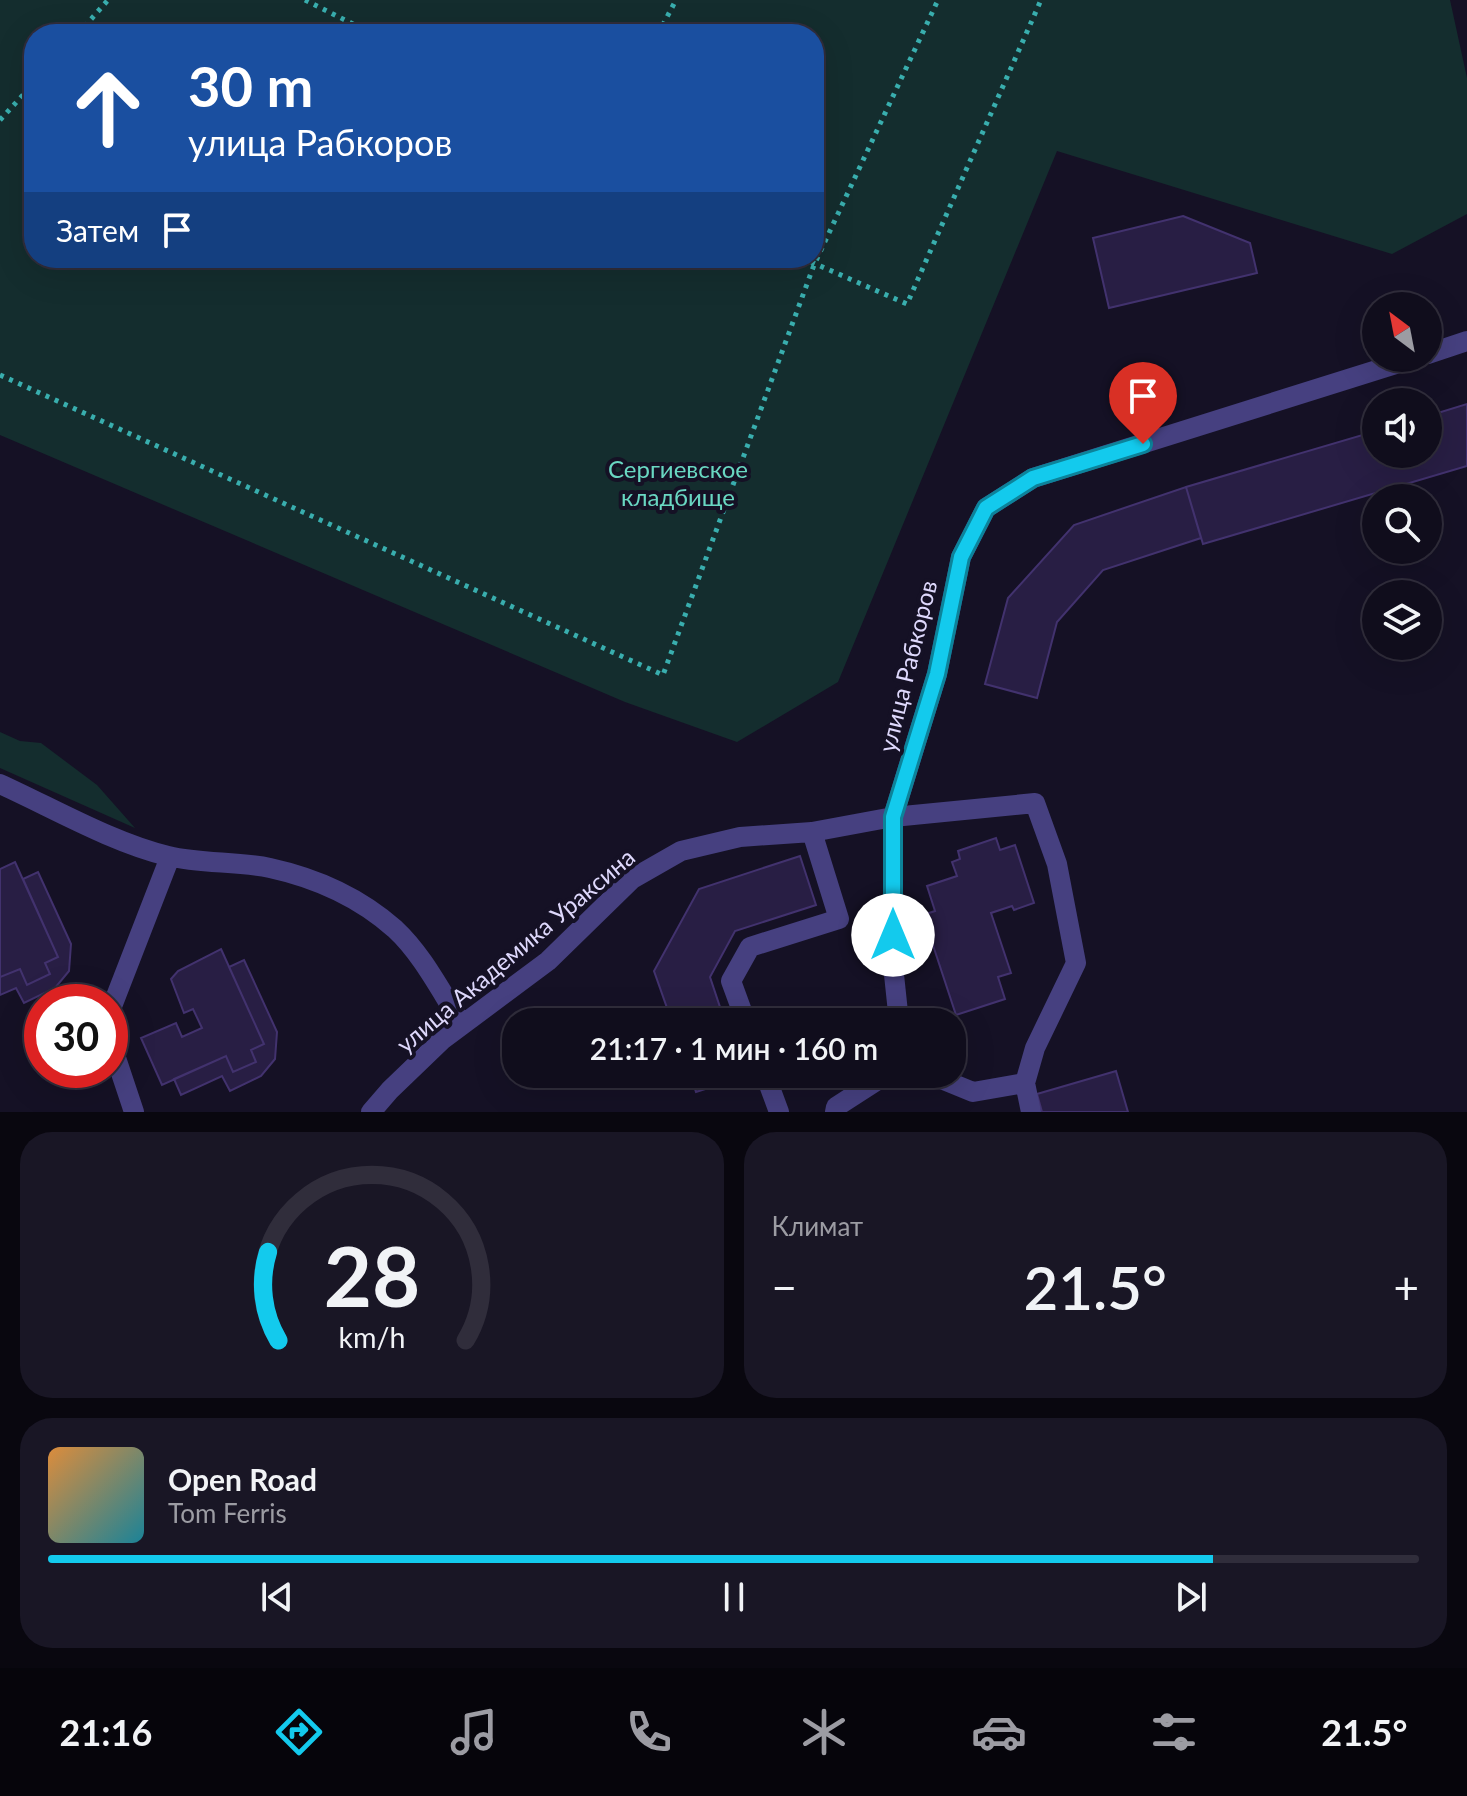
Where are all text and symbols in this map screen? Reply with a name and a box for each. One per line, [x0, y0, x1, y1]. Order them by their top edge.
text: 30 m [188, 52, 313, 119]
icon: ahead [56, 56, 160, 160]
text: улица Рабкоров [188, 120, 452, 164]
icon: arrive [155, 208, 199, 252]
text: Затем [56, 212, 139, 248]
north arrow [1362, 292, 1442, 372]
map controls [1362, 292, 1442, 660]
pin [1109, 362, 1177, 444]
icon: arrive [1121, 374, 1165, 418]
button: sound [1362, 388, 1442, 468]
park label: Сергиевское кладбище [608, 454, 748, 511]
button: search [1362, 484, 1442, 564]
street label: улица Рабкоров [872, 577, 942, 755]
button: layers [1362, 580, 1442, 660]
street label: улица Академика Ураксина [390, 842, 640, 1058]
position arrow [851, 893, 935, 977]
speed limit sign: 30 [24, 984, 128, 1088]
text: 21:17 · 1 мин · 160 m [590, 1030, 878, 1066]
text: Климат [772, 1210, 863, 1242]
text: 28 [324, 1225, 420, 1325]
text: 21.5° [1024, 1251, 1167, 1323]
text: − [772, 1261, 797, 1313]
text: + [1393, 1261, 1419, 1313]
text: km/h [338, 1320, 405, 1354]
text: Open Road [168, 1461, 317, 1497]
text: Tom Ferris [168, 1497, 287, 1529]
icon: previous [255, 1575, 299, 1619]
icon: pause [712, 1575, 756, 1619]
icon: next [1169, 1575, 1213, 1619]
icon: directions [271, 1704, 327, 1760]
icon: music [446, 1704, 502, 1760]
icon: phone [621, 1704, 677, 1760]
icon: climate [796, 1704, 852, 1760]
icon: car [971, 1704, 1027, 1760]
icon: filters [1146, 1704, 1202, 1760]
text: 21:16 [60, 1710, 152, 1754]
text: 21.5° [1321, 1710, 1407, 1754]

